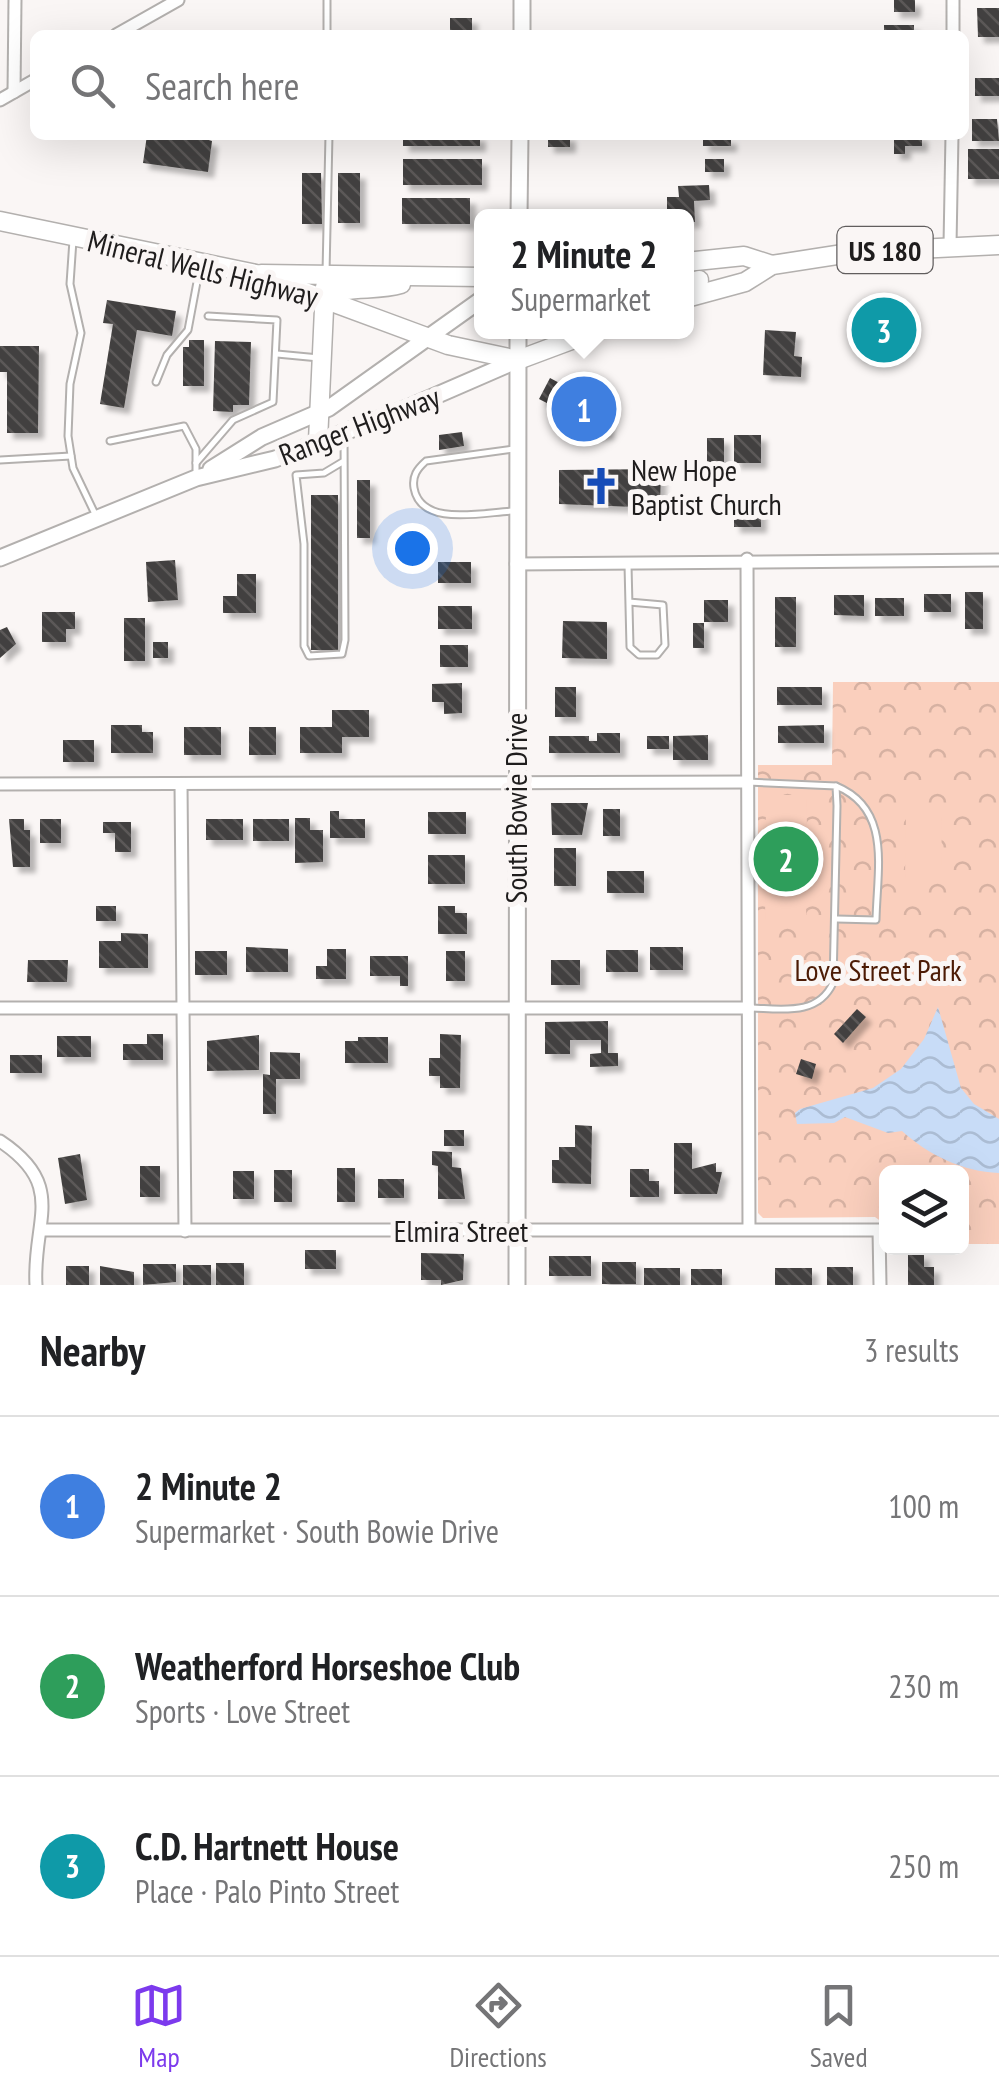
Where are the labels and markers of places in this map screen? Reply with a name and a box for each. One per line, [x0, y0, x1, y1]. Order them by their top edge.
pin: 3 [852, 292, 916, 368]
pin: 1 [552, 372, 616, 446]
place label: New Hope Baptist Church [631, 450, 782, 523]
church icon: New Hope Baptist Church [580, 465, 622, 507]
pin: 2 [754, 822, 818, 896]

